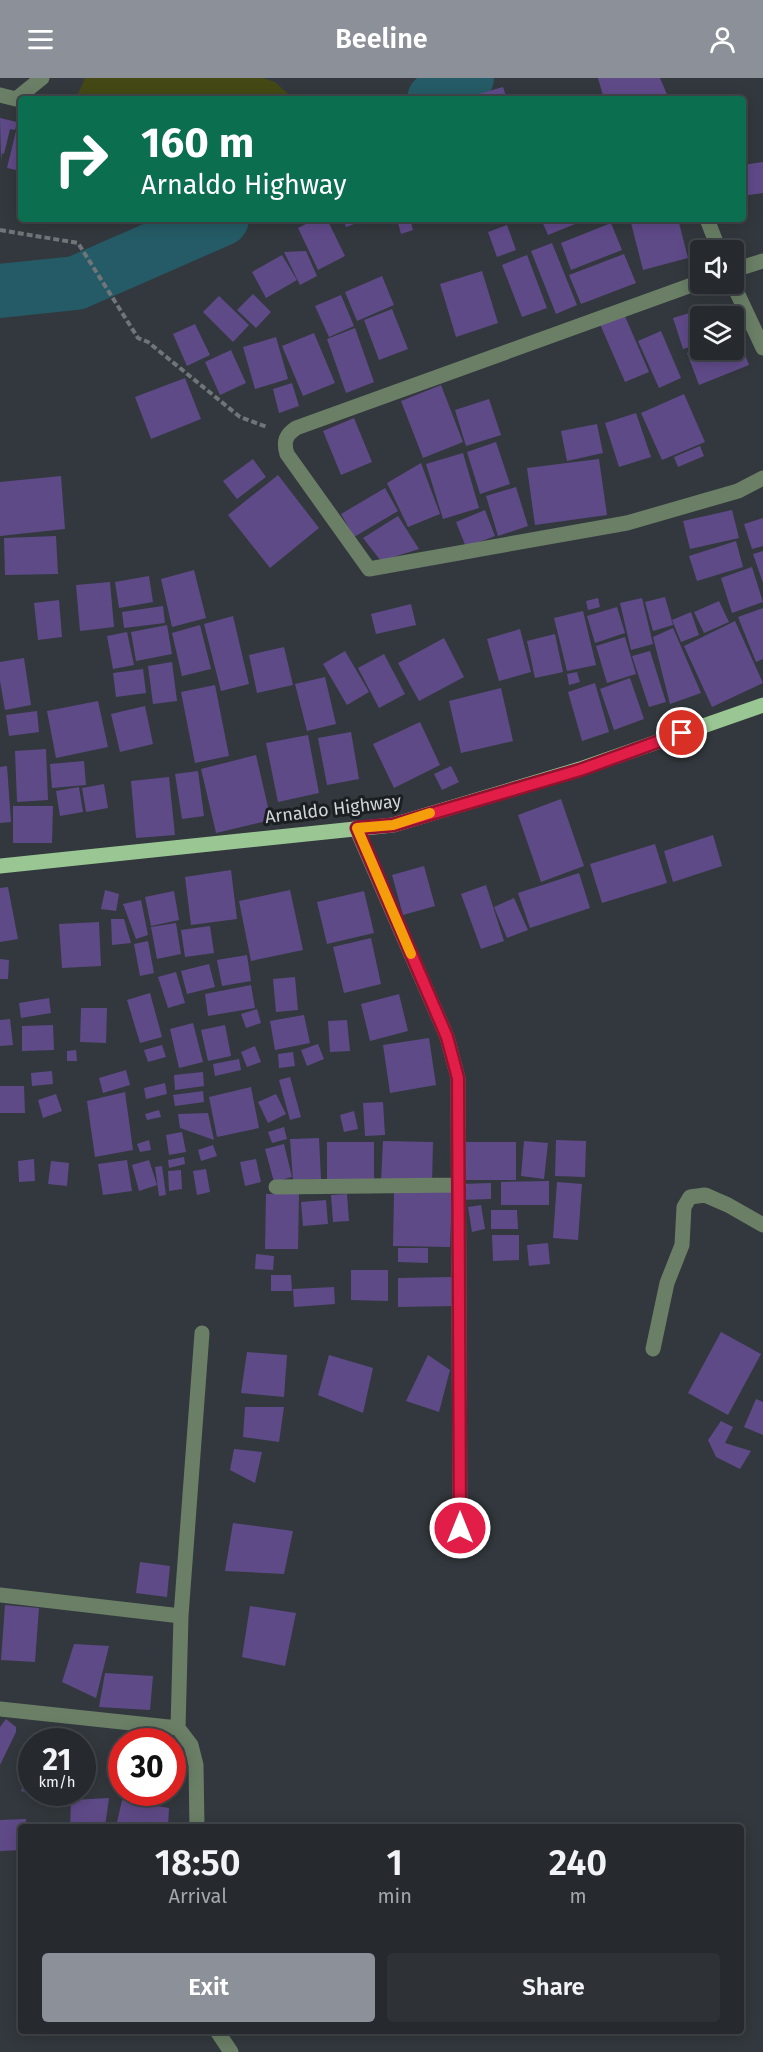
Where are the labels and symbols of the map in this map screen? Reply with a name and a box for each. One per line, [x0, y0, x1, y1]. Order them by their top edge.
pin [656, 707, 707, 758]
street label: Arnaldo Highway [264, 790, 402, 828]
position arrow [428, 1496, 492, 1560]
speed limit sign: 30 [108, 1728, 186, 1806]

